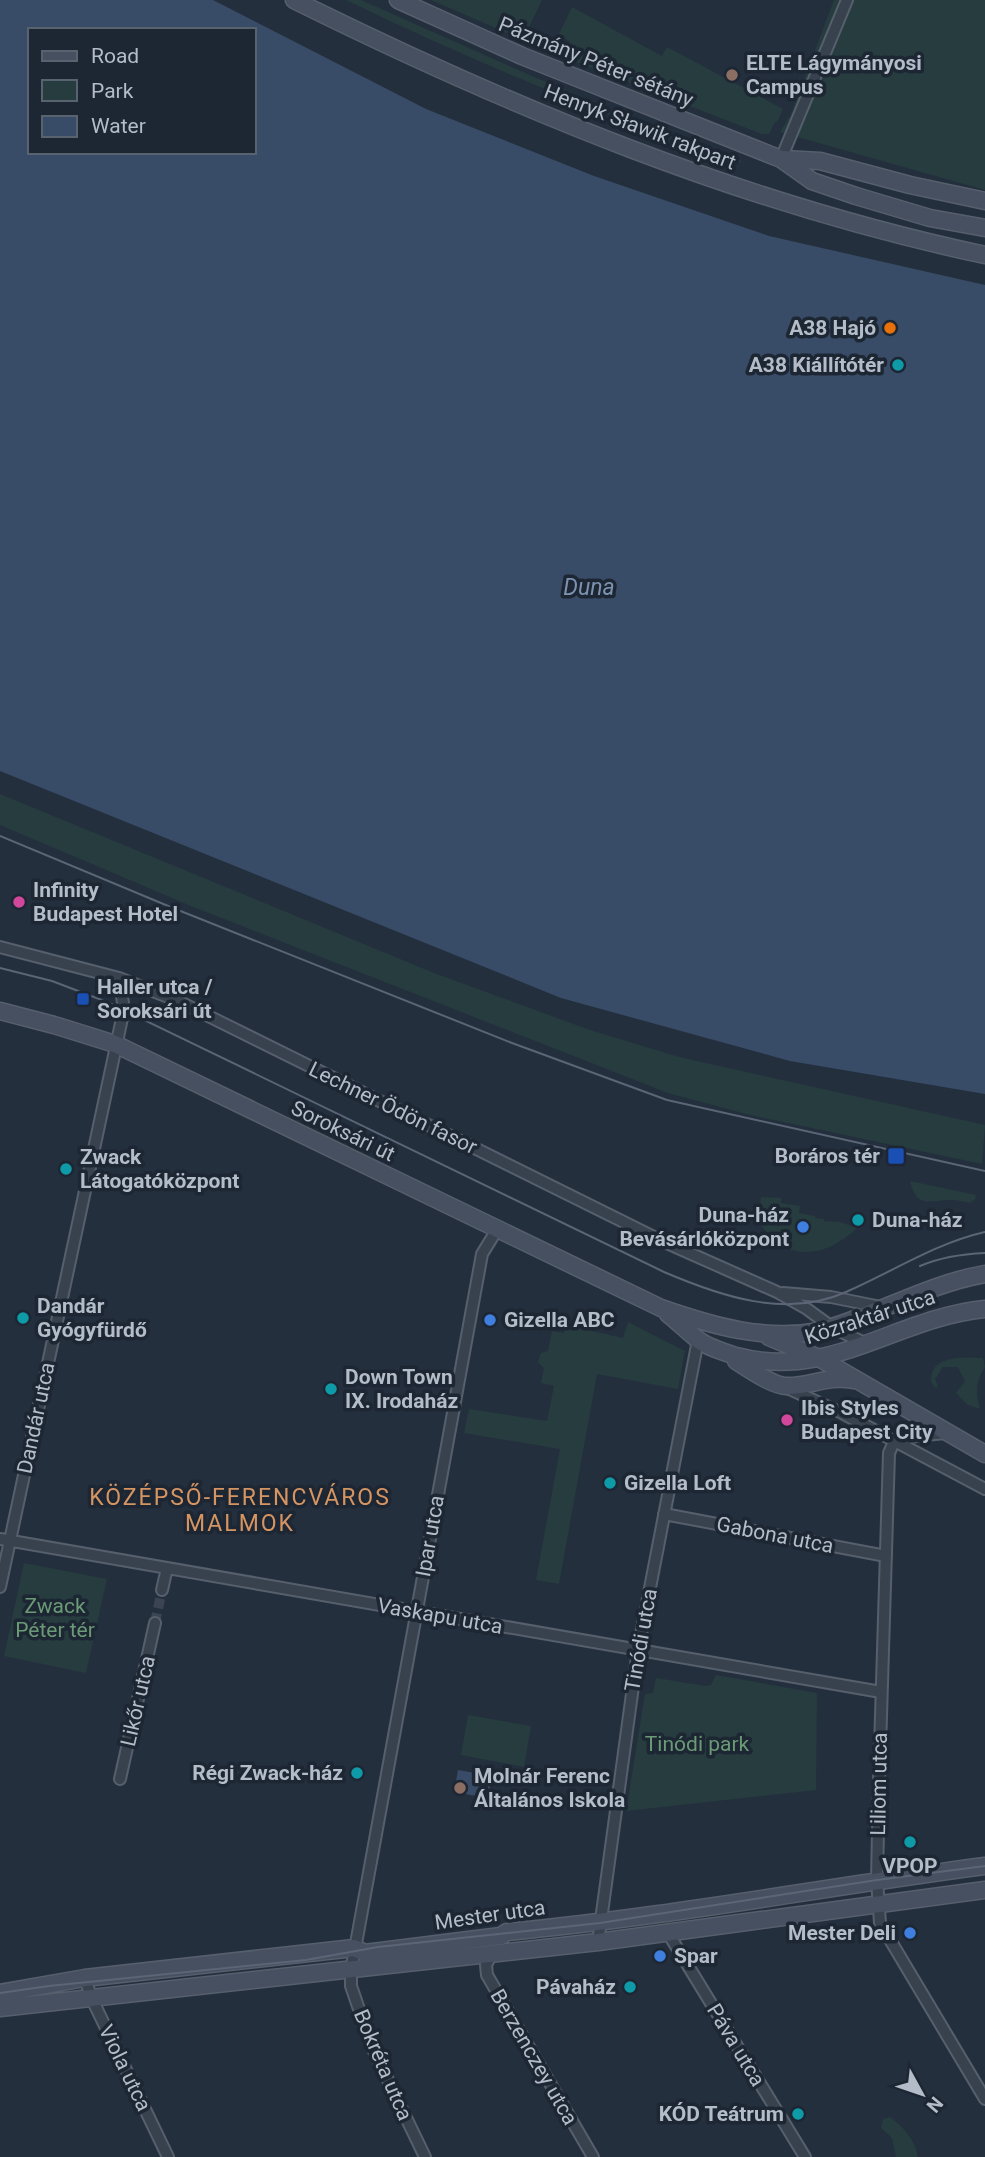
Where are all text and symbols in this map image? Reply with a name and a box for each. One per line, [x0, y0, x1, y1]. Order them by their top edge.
street label: Pázmány Péter sétány [495, 12, 697, 112]
legend [28, 28, 256, 154]
text: Road [91, 44, 139, 68]
place label: ELTE Lágymányosi Campus [746, 51, 922, 99]
marker: ELTE Lágymányosi Campus [724, 67, 740, 83]
text: Park [91, 79, 134, 103]
street label: Henryk Sławik rakpart [541, 79, 739, 175]
text: Water [91, 114, 146, 138]
place label: A38 Hajó [789, 316, 876, 340]
marker: A38 Hajó [882, 320, 898, 336]
place label: A38 Kiállítótér [749, 353, 884, 377]
marker: A38 Kiállítótér [890, 357, 906, 373]
water label: Duna [563, 574, 615, 601]
place label: Infinity Budapest Hotel [33, 878, 178, 926]
marker: Infinity Budapest Hotel [11, 894, 27, 910]
place label: Haller utca / Soroksári út [97, 975, 213, 1023]
marker: Haller utca / Soroksári út [75, 991, 91, 1007]
street label: Lechner Ödön fasor [305, 1057, 481, 1159]
street label: Soroksári út [287, 1096, 399, 1166]
place label: Boráros tér [775, 1144, 880, 1168]
place label: Zwack Látogatóközpont [80, 1145, 239, 1193]
marker: Boráros tér [886, 1146, 906, 1166]
marker: Zwack Látogatóközpont [58, 1161, 74, 1177]
place label: Duna-ház Bevásárlóközpont [619, 1203, 789, 1251]
place label: Duna-ház [872, 1208, 962, 1232]
marker: Duna-ház [850, 1212, 866, 1228]
marker: Duna-ház Bevásárlóközpont [795, 1219, 811, 1235]
street label: Közraktár utca [802, 1285, 938, 1349]
place label: Dandár Gyógyfürdő [37, 1294, 147, 1342]
place label: Gizella ABC [504, 1308, 615, 1332]
marker: Dandár Gyógyfürdő [15, 1310, 31, 1326]
marker: Gizella ABC [482, 1312, 498, 1328]
street label: Dandár utca [12, 1360, 60, 1476]
place label: Down Town IX. Irodaház [345, 1365, 458, 1413]
marker: Down Town IX. Irodaház [323, 1381, 339, 1397]
place label: Ibis Styles Budapest City [801, 1396, 933, 1444]
marker: Ibis Styles Budapest City [779, 1412, 795, 1428]
place label: Gizella Loft [624, 1471, 731, 1495]
marker: Gizella Loft [602, 1475, 618, 1491]
district label: KÖZÉPSŐ-FERENCVÁROS MALMOK [89, 1483, 391, 1537]
street label: Ipar utca [411, 1493, 449, 1579]
street label: Gabona utca [715, 1512, 835, 1558]
street label: Tinódi utca [620, 1587, 662, 1693]
street label: Vaskapu utca [376, 1593, 504, 1639]
park label: Zwack Péter tér [15, 1594, 95, 1642]
street label: Likőr utca [116, 1653, 160, 1749]
park label: Tinódi park [645, 1732, 750, 1756]
street label: Liliom utca [866, 1732, 892, 1836]
place label: Régi Zwack-ház [192, 1761, 343, 1785]
place label: Molnár Ferenc Általános Iskola [474, 1764, 625, 1812]
marker: Régi Zwack-ház [349, 1765, 365, 1781]
marker: Molnár Ferenc Általános Iskola [452, 1780, 468, 1796]
marker: VPOP [902, 1834, 918, 1850]
place label: VPOP [882, 1854, 938, 1878]
street label: Mester utca [433, 1895, 547, 1935]
place label: Mester Deli [788, 1921, 896, 1945]
marker: Mester Deli [902, 1925, 918, 1941]
place label: Spar [674, 1944, 718, 1968]
marker: Spar [652, 1948, 668, 1964]
place label: Pávaház [536, 1975, 616, 1999]
marker: Pávaház [622, 1979, 638, 1995]
street label: Berzenczey utca [485, 1985, 583, 2129]
street label: Páva utca [702, 1999, 770, 2091]
street label: Bokréta utca [349, 2006, 417, 2124]
street label: Viola utca [94, 2021, 156, 2115]
north arrow [887, 2059, 957, 2129]
text: N [922, 2092, 948, 2117]
place label: KÓD Teátrum [659, 2102, 784, 2126]
marker: KÓD Teátrum [790, 2106, 806, 2122]

